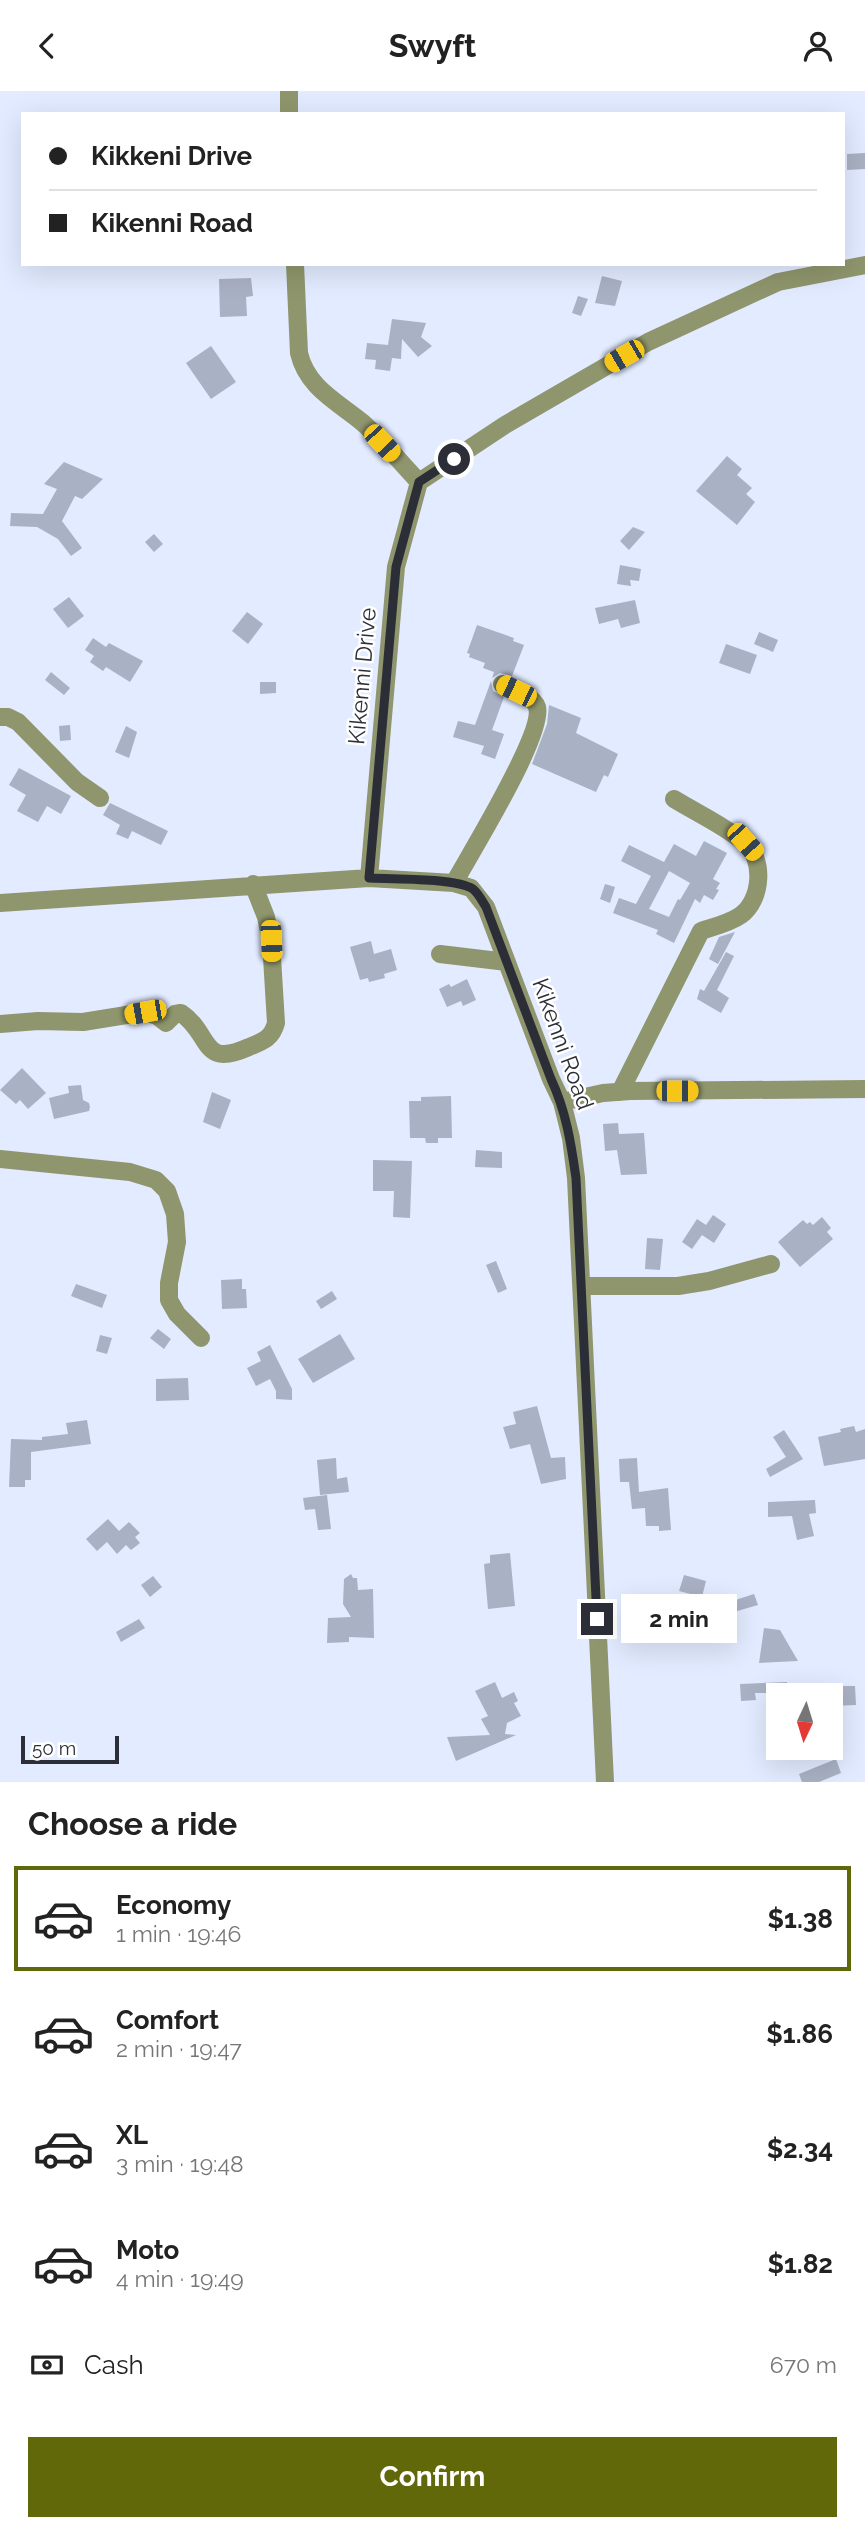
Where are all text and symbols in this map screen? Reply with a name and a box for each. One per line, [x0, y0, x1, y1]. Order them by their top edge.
icon: back [28, 27, 66, 65]
text: Swyft [389, 27, 476, 64]
icon: person [799, 27, 837, 65]
text: Kikkeni Drive [91, 141, 252, 171]
text: Kikenni Road [91, 208, 253, 238]
car [601, 336, 648, 376]
car [360, 420, 405, 466]
route start [438, 443, 470, 475]
street label: Kikenni Drive [342, 606, 381, 746]
car [493, 672, 540, 710]
car [724, 819, 767, 865]
car [260, 919, 283, 963]
street label: Kikenni Road [527, 974, 600, 1113]
car [123, 998, 168, 1026]
car [657, 1081, 699, 1102]
callout: 2 min [622, 1595, 737, 1643]
route end [581, 1603, 613, 1635]
text: 2 min [649, 1605, 709, 1632]
north arrow [766, 1683, 844, 1761]
map controls [766, 1683, 843, 1760]
scale bar [21, 1733, 119, 1765]
text: 50 m [32, 1737, 76, 1759]
text: Choose a ride [28, 1805, 237, 1842]
icon: car [32, 1887, 95, 1950]
text: Economy [116, 1890, 231, 1920]
text: $1.38 [768, 1904, 833, 1934]
text: 1 min · 19:46 [116, 1920, 241, 1947]
icon: car [32, 2002, 95, 2065]
text: Comfort [116, 2005, 219, 2035]
text: $1.86 [766, 2019, 833, 2049]
text: 2 min · 19:47 [116, 2035, 242, 2062]
icon: car [32, 2117, 95, 2180]
text: XL [116, 2120, 148, 2150]
text: $2.34 [767, 2134, 833, 2164]
text: 3 min · 19:48 [116, 2150, 244, 2177]
icon: car [32, 2232, 95, 2295]
text: Moto [116, 2235, 179, 2265]
text: $1.82 [767, 2249, 833, 2279]
text: 4 min · 19:49 [116, 2265, 244, 2292]
icon: cash [28, 2346, 66, 2384]
text: Cash [84, 2350, 144, 2380]
text: 670 m [770, 2351, 837, 2378]
button: Confirm [28, 2437, 837, 2517]

